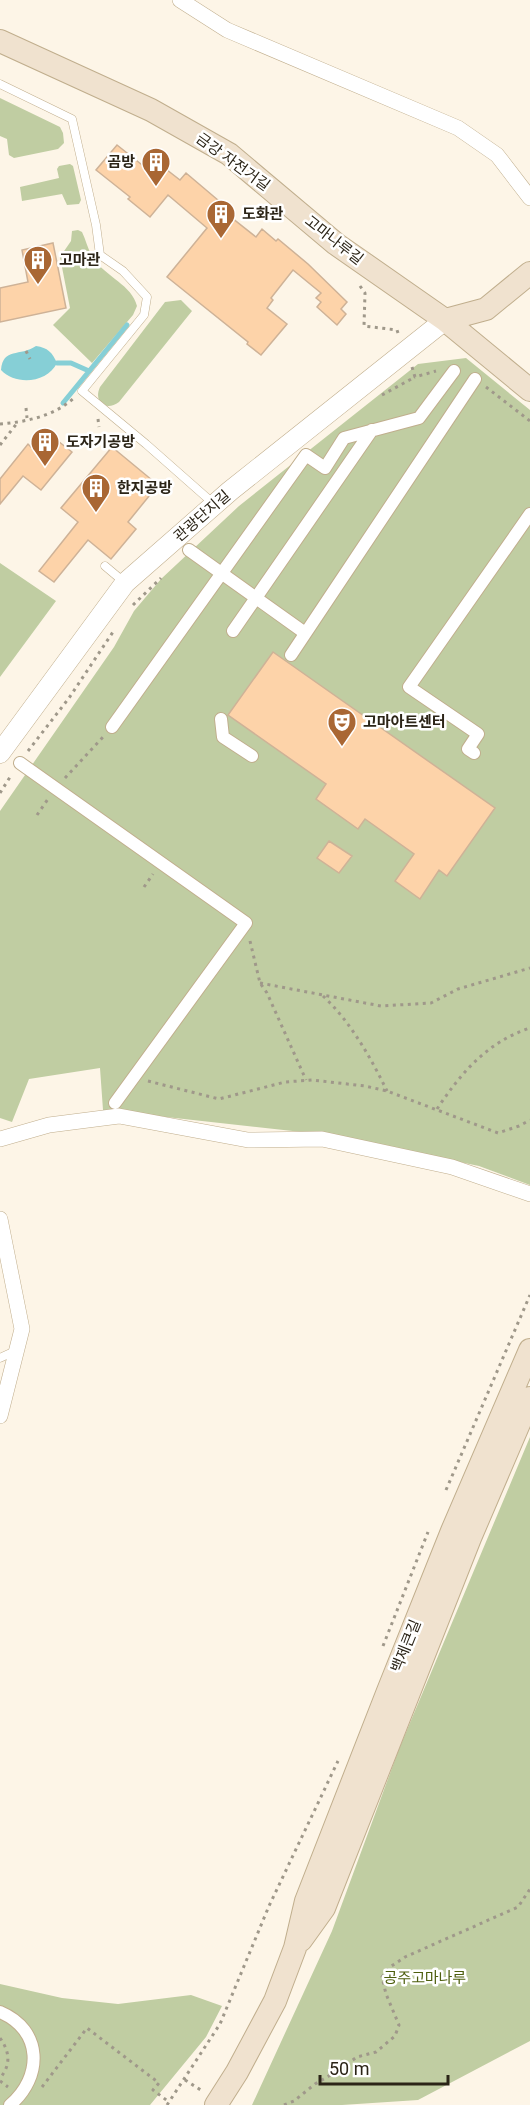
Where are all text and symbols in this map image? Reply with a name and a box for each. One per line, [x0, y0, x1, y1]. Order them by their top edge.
street label: 금강 자전거길 [193, 129, 273, 195]
building icon: 곰방 [140, 146, 172, 188]
place label: 곰방 [107, 153, 135, 171]
building icon: 도화관 [205, 198, 237, 240]
place label: 도화관 [242, 205, 284, 223]
street label: 고마나루길 [301, 212, 367, 268]
building icon: 고마관 [22, 244, 54, 286]
place label: 고마관 [59, 251, 101, 269]
building icon: 도자기공방 [29, 426, 61, 468]
place label: 도자기공방 [66, 433, 135, 451]
building icon: 한지공방 [80, 472, 112, 514]
place label: 한지공방 [117, 479, 172, 497]
street label: 관광단지길 [170, 487, 234, 545]
theatre icon: 고마아트센터 [326, 706, 358, 748]
place label: 고마아트센터 [363, 713, 446, 731]
street label: 백제큰길 [387, 1617, 425, 1675]
park label: 공주고마나루 [384, 1969, 466, 1987]
scale bar [320, 2048, 448, 2086]
text: 50 m [329, 2058, 369, 2079]

